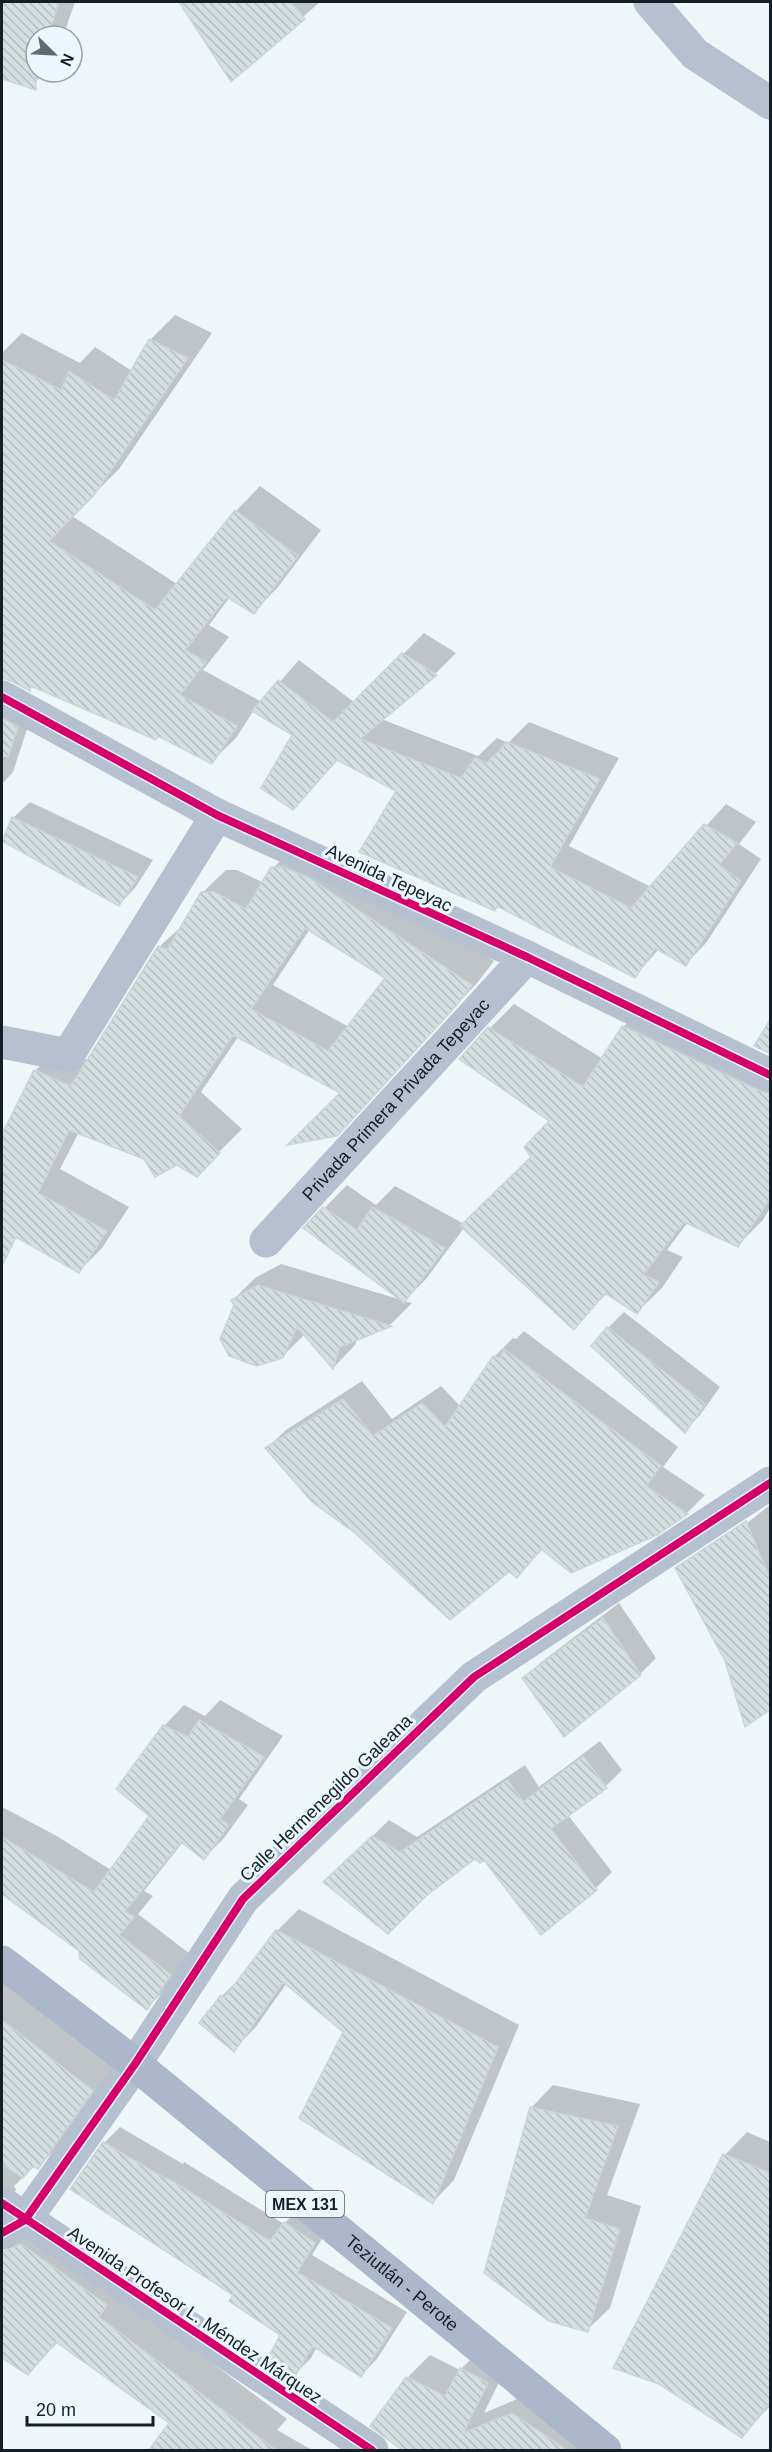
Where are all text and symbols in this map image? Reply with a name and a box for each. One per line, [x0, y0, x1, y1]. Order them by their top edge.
north arrow [24, 24, 84, 84]
text: N [57, 51, 77, 69]
street label: Avenida Tepeyac [323, 840, 455, 916]
street label: Privada Primera Privada Tepeyac [298, 995, 494, 1205]
street label: Calle Hermenegildo Galeana [236, 1710, 417, 1885]
road number: MEX 131 [266, 2191, 344, 2217]
street label: Avenida Profesor L. Méndez Márquez [64, 2222, 326, 2408]
street label: Teziutlán - Perote [341, 2231, 462, 2335]
scale bar [27, 2389, 153, 2427]
text: 20 m [36, 2400, 76, 2420]

